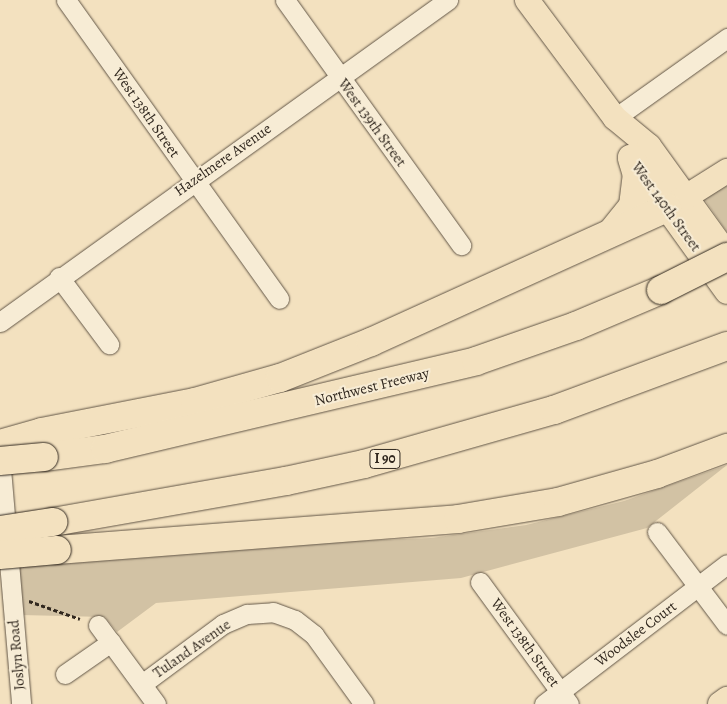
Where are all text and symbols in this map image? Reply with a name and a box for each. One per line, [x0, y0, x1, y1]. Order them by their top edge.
street label: West 138th Street [109, 65, 183, 161]
street label: West 139th Street [334, 75, 410, 171]
street label: Hazelmere Avenue [171, 120, 275, 200]
street label: West 140th Street [627, 159, 705, 255]
street label: Northwest Freeway [313, 364, 431, 410]
road number: I 90 [369, 448, 401, 470]
street label: West 138th Street [487, 595, 563, 691]
street label: Woodslee Court [592, 598, 680, 670]
street label: Tuland Avenue [150, 616, 234, 682]
street label: Joslyn Road [5, 619, 29, 691]

